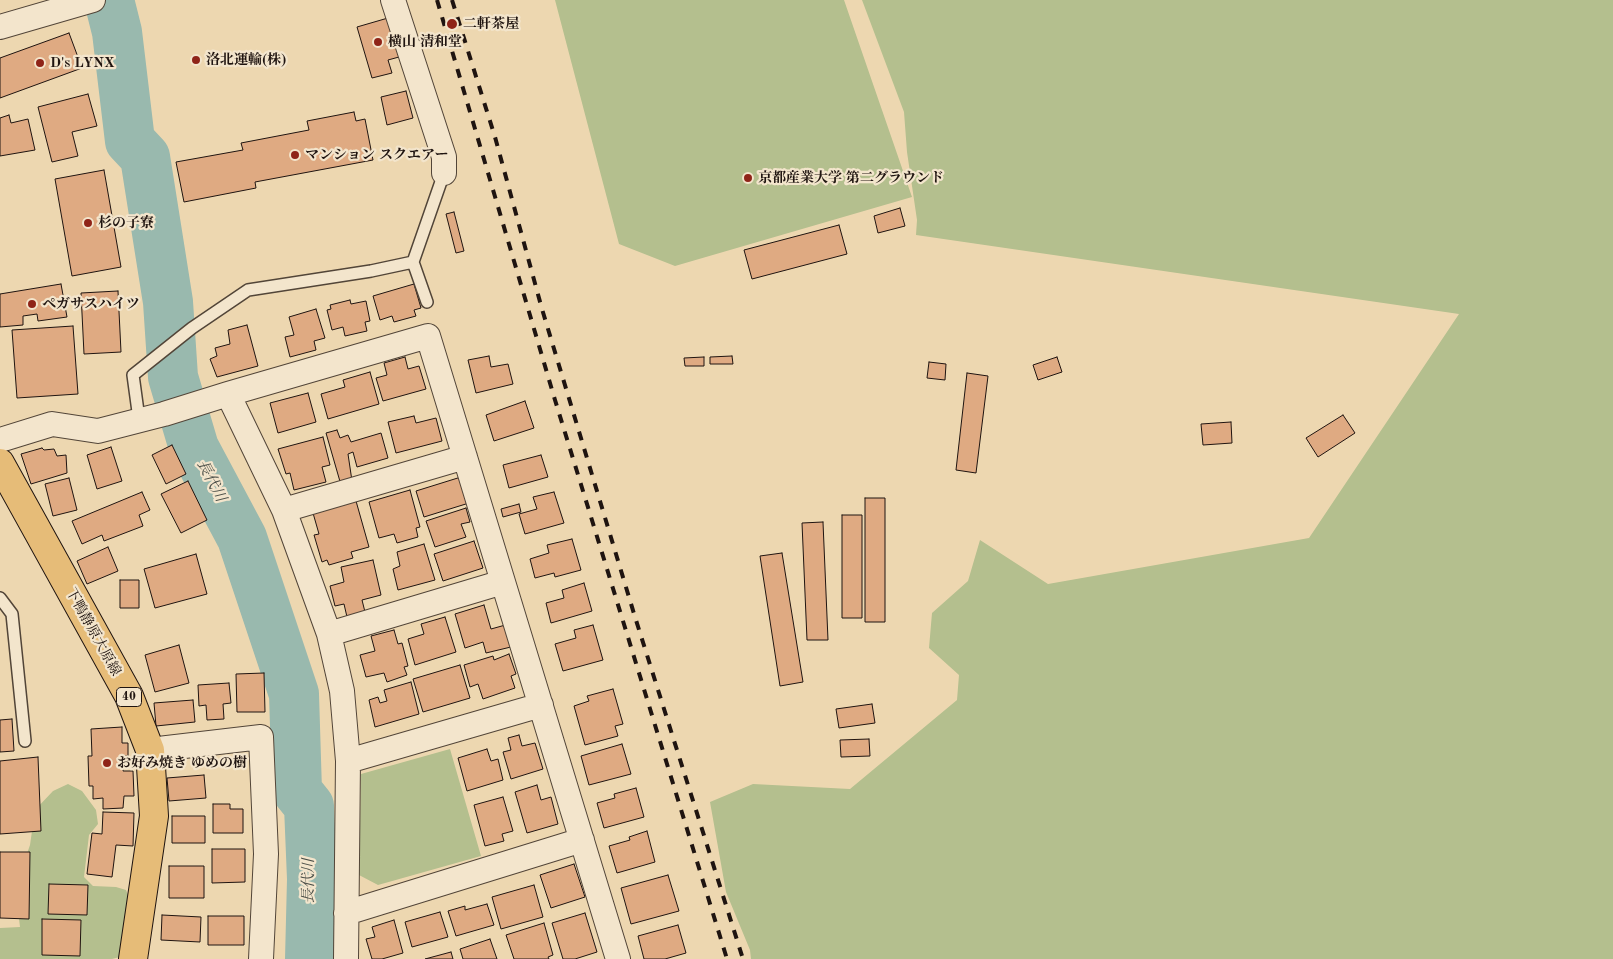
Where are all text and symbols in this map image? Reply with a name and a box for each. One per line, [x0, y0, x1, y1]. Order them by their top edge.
place label: 二軒茶屋 [463, 16, 519, 32]
marker: 二軒茶屋 [445, 17, 459, 31]
place label: 横山 清和堂 [388, 34, 462, 50]
marker: 横山 清和堂 [372, 36, 384, 48]
place label: 洛北運輸(株) [206, 52, 286, 68]
marker: 洛北運輸(株) [190, 54, 202, 66]
place label: D's LYNX [50, 55, 114, 71]
marker: D's LYNX [34, 57, 46, 69]
place label: マンション スクエアー [305, 147, 448, 163]
marker: マンション スクエアー [289, 149, 301, 161]
place label: 京都産業大学 第二グラウンド [758, 170, 944, 186]
marker: 京都産業大学 第二グラウンド [742, 172, 754, 184]
place label: 杉の子寮 [98, 215, 154, 231]
marker: 杉の子寮 [82, 217, 94, 229]
place label: ペガサスハイツ [42, 296, 140, 312]
marker: ペガサスハイツ [26, 298, 38, 310]
water label: 長代川 [192, 457, 230, 505]
street label: 下鴨静原大原線 [62, 585, 124, 679]
road number: 40 [116, 688, 142, 706]
place label: お好み焼き ゆめの樹 [117, 755, 247, 771]
marker: お好み焼き ゆめの樹 [101, 757, 113, 769]
water label: 長代川 [300, 859, 318, 903]

